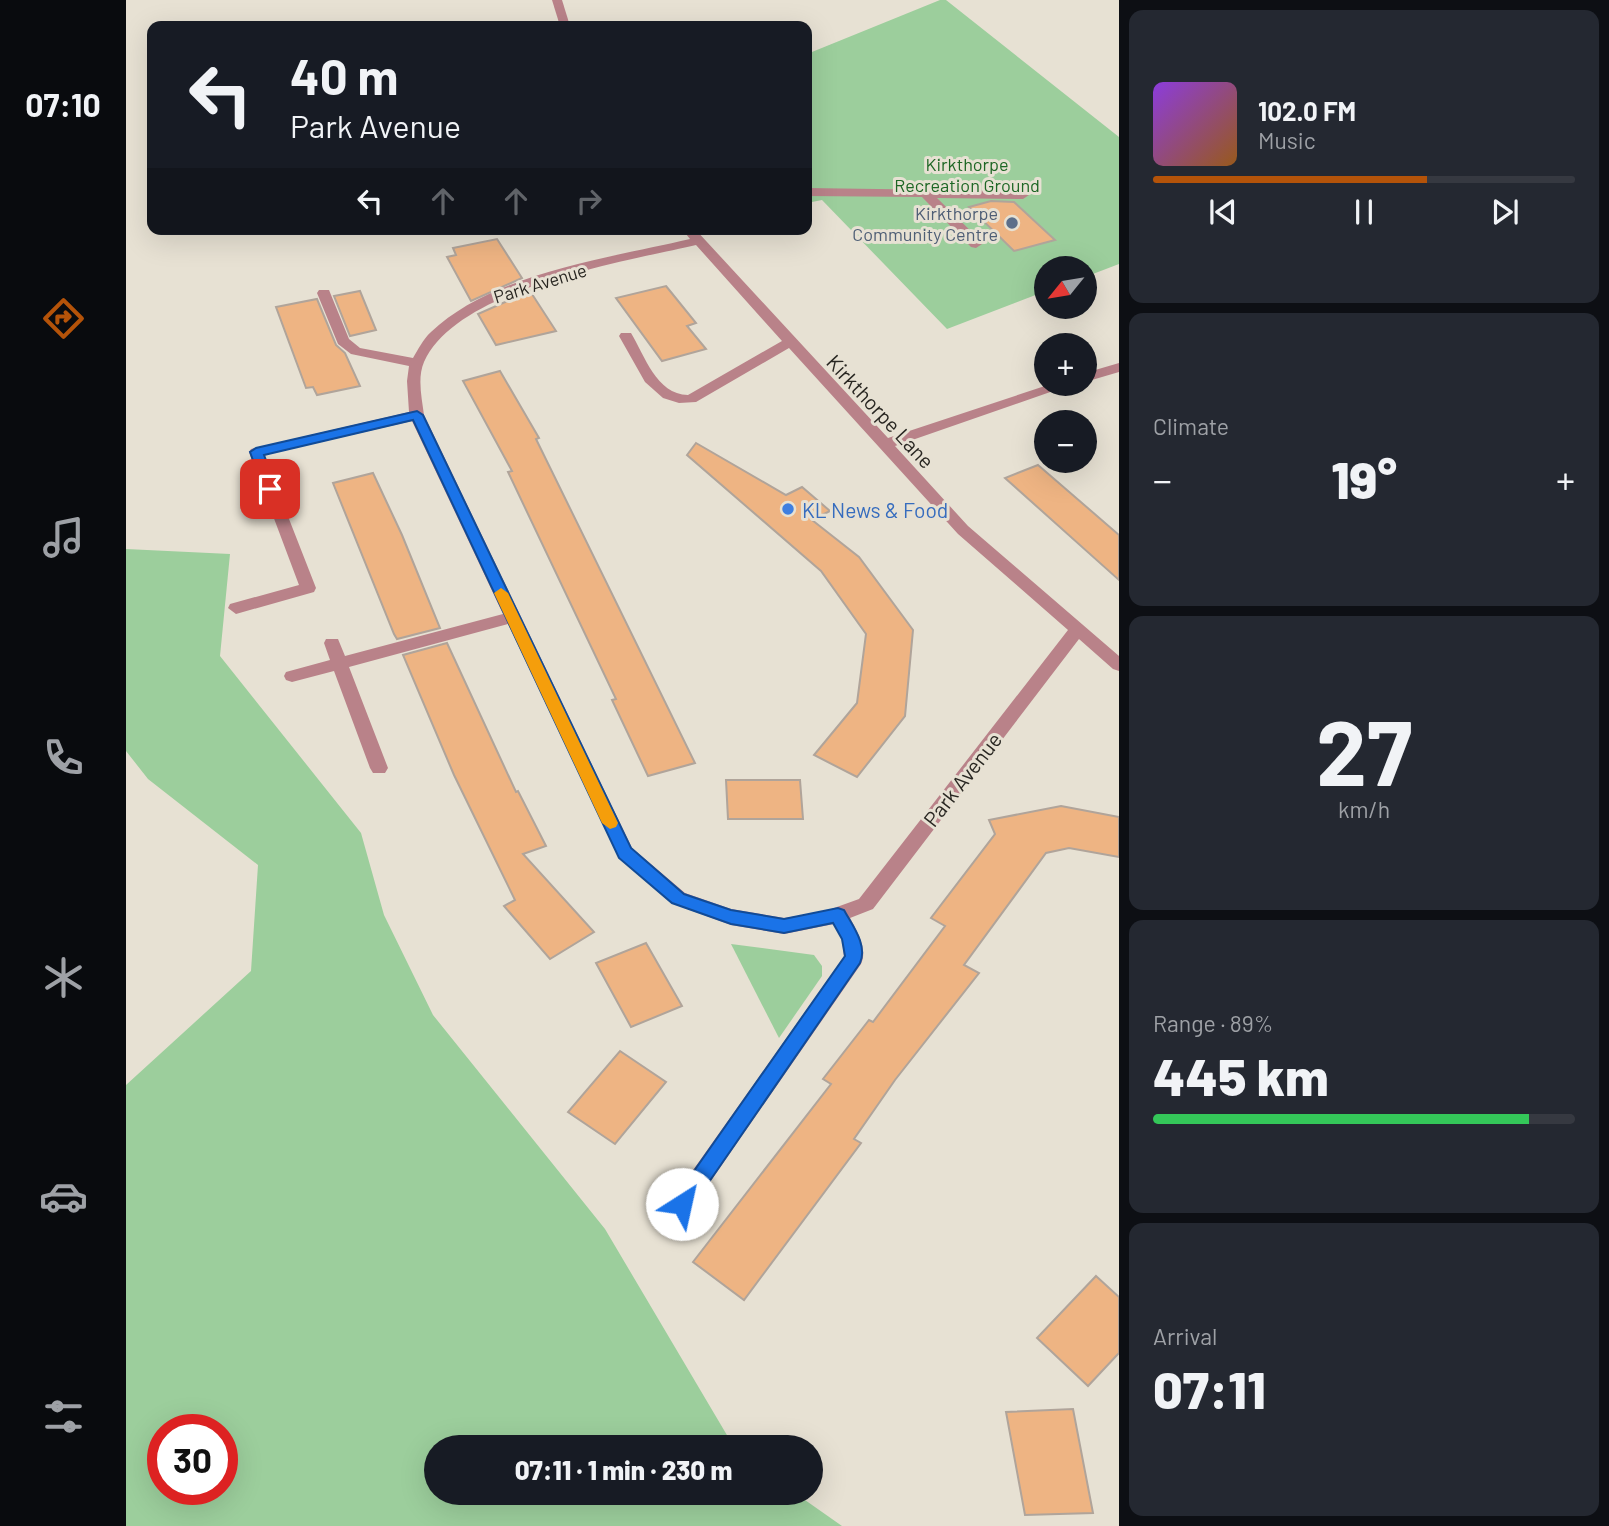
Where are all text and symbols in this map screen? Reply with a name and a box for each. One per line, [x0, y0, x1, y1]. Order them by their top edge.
text: 40 m [290, 46, 398, 105]
icon: left [175, 49, 266, 140]
text: 07:10 [25, 85, 101, 123]
text: 102.0 FM [1258, 95, 1356, 126]
text: Park Avenue [290, 106, 461, 144]
text: Music [1258, 126, 1316, 154]
park label: Kirkthorpe Recreation Ground [894, 153, 1040, 196]
icon: left [351, 182, 389, 220]
icon: ahead [424, 182, 462, 220]
icon: ahead [497, 182, 535, 220]
icon: right [570, 182, 608, 220]
icon: previous [1204, 193, 1242, 231]
icon: pause [1345, 193, 1383, 231]
icon: next [1486, 193, 1524, 231]
place label: Kirkthorpe Community Centre [852, 202, 998, 245]
marker: Kirkthorpe Community Centre [1004, 215, 1020, 231]
north arrow [1034, 256, 1097, 318]
map controls [1034, 256, 1097, 473]
street label: Park Avenue [491, 258, 589, 308]
icon: directions [39, 294, 88, 343]
button: + [1034, 333, 1097, 396]
street label: Kirkthorpe Lane [822, 349, 940, 473]
button: − [1034, 410, 1097, 473]
text: Climate [1153, 412, 1229, 440]
text: 19° [1331, 447, 1397, 509]
text: − [1153, 456, 1172, 502]
text: + [1556, 456, 1575, 502]
pin [240, 459, 300, 519]
icon: arrive [251, 470, 289, 508]
place label: KL News & Food [802, 497, 948, 522]
marker: KL News & Food [780, 501, 796, 517]
icon: music [39, 513, 88, 562]
text: 27 [1316, 695, 1412, 804]
street label: Park Avenue [918, 727, 1006, 831]
icon: phone [39, 733, 88, 782]
text: km/h [1338, 795, 1390, 823]
icon: climate [39, 953, 88, 1002]
text: Range · 89% [1153, 1009, 1273, 1037]
text: 445 km [1153, 1044, 1329, 1106]
position arrow [645, 1167, 719, 1241]
icon: car [39, 1172, 88, 1221]
text: Arrival [1153, 1322, 1217, 1350]
text: 07:11 [1153, 1357, 1266, 1419]
icon: filters [39, 1392, 88, 1441]
speed limit sign: 30 [147, 1414, 238, 1505]
text: 07:11 · 1 min · 230 m [515, 1454, 732, 1485]

